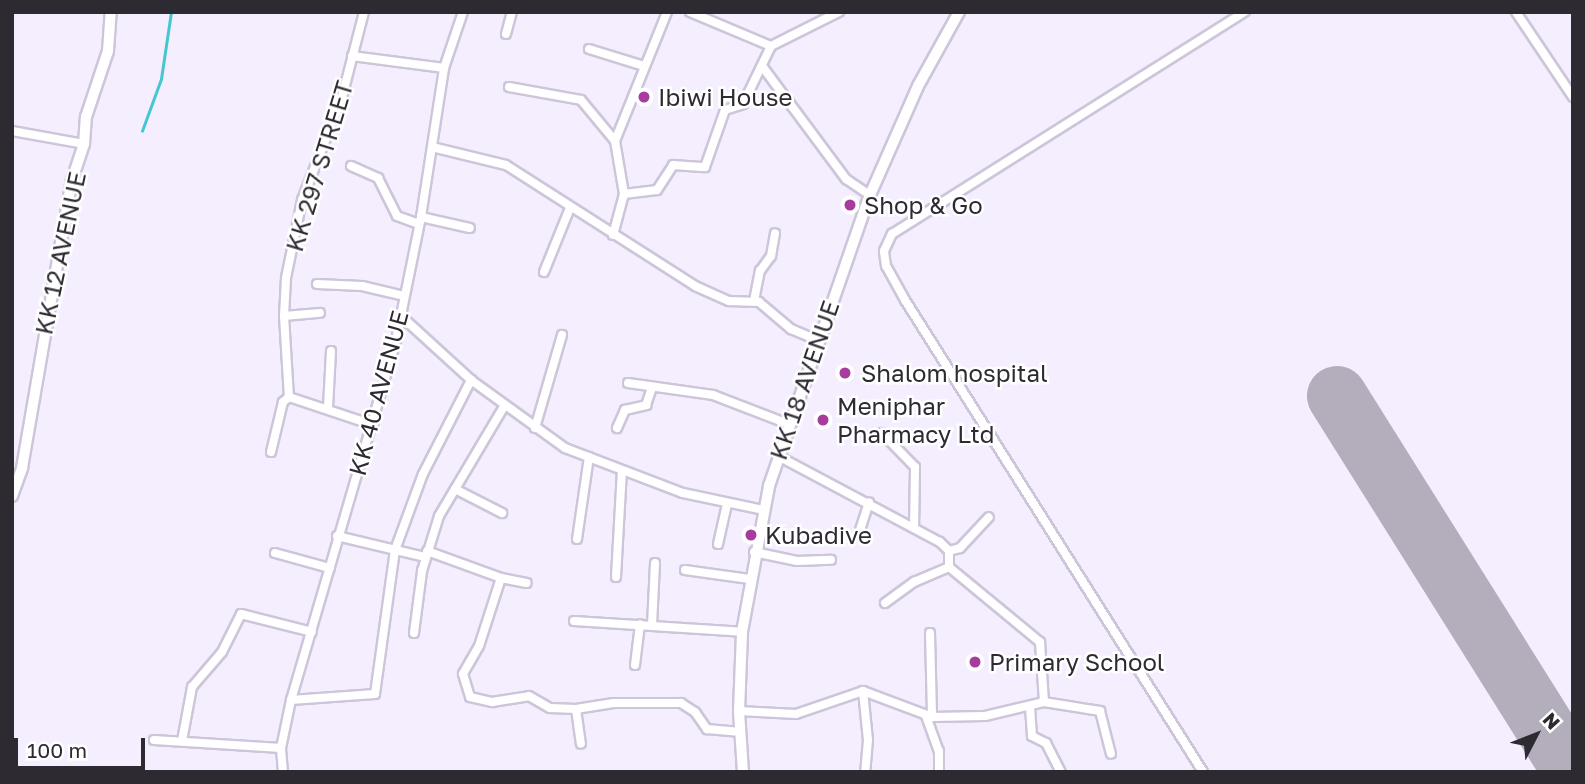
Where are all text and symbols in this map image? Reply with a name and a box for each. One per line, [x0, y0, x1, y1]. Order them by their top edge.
street label: KK 297 STREET [279, 77, 359, 255]
place label: Ibiwi House [658, 83, 792, 111]
marker: Ibiwi House [636, 89, 652, 105]
street label: KK 12 AVENUE [29, 169, 91, 337]
place label: Shop & Go [864, 191, 983, 219]
marker: Shop & Go [842, 197, 858, 213]
street label: KK 18 AVENUE [763, 297, 845, 463]
street label: KK 40 AVENUE [342, 307, 414, 479]
place label: Shalom hospital [861, 359, 1048, 387]
marker: Shalom hospital [835, 363, 855, 383]
place label: Meniphar Pharmacy Ltd [837, 392, 995, 448]
marker: Meniphar Pharmacy Ltd [815, 412, 831, 428]
place label: Kubadive [765, 521, 872, 549]
marker: Kubadive [743, 527, 759, 543]
place label: Primary School [989, 648, 1165, 676]
marker: Primary School [967, 654, 983, 670]
north arrow [1501, 700, 1571, 770]
text: N [1539, 708, 1565, 734]
scale bar [18, 724, 149, 768]
text: 100 m [27, 737, 87, 763]

